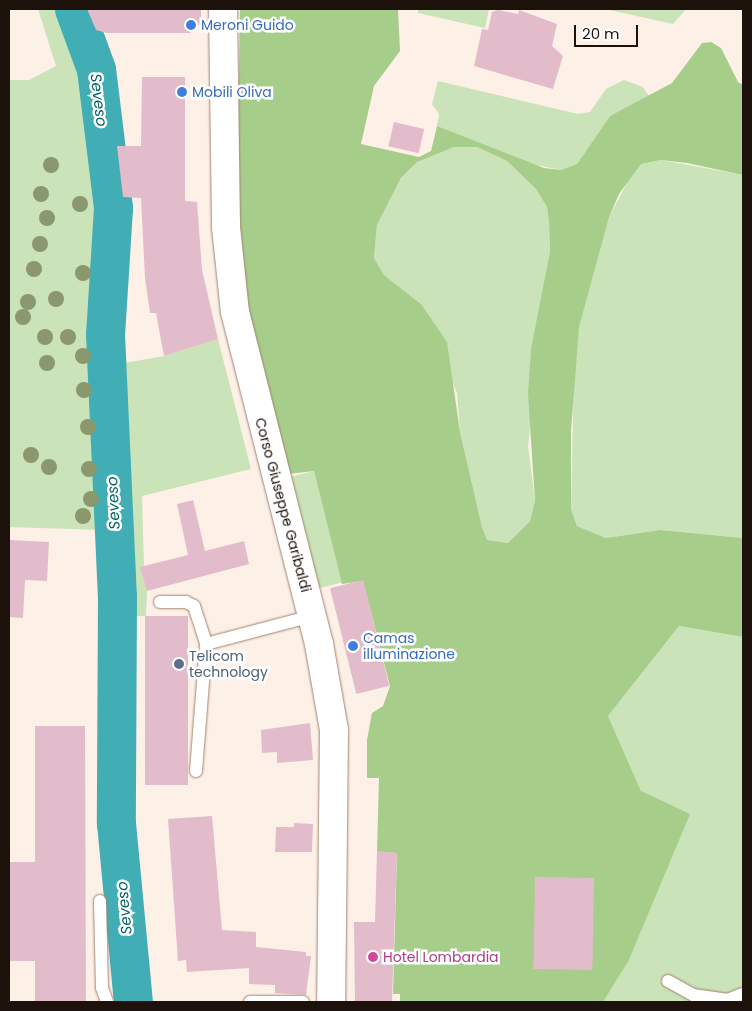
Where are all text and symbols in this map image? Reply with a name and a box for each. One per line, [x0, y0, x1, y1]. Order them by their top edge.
scale bar [577, 15, 641, 47]
place label: Meroni Guido [201, 17, 294, 33]
marker: Meroni Guido [185, 19, 197, 31]
text: 20 m [582, 23, 620, 44]
water label: Seveso [87, 73, 111, 127]
place label: Mobili Oliva [192, 84, 272, 100]
marker: Mobili Oliva [176, 86, 188, 98]
street label: Corso Giuseppe Garibaldi [252, 416, 314, 594]
water label: Seveso [103, 476, 123, 530]
place label: Camas illuminazione [363, 630, 455, 662]
marker: Camas illuminazione [347, 640, 359, 652]
place label: Telicom technology [189, 648, 268, 680]
marker: Telicom technology [173, 658, 185, 670]
water label: Seveso [113, 881, 135, 935]
place label: Hotel Lombardia [383, 949, 499, 965]
marker: Hotel Lombardia [367, 951, 379, 963]

